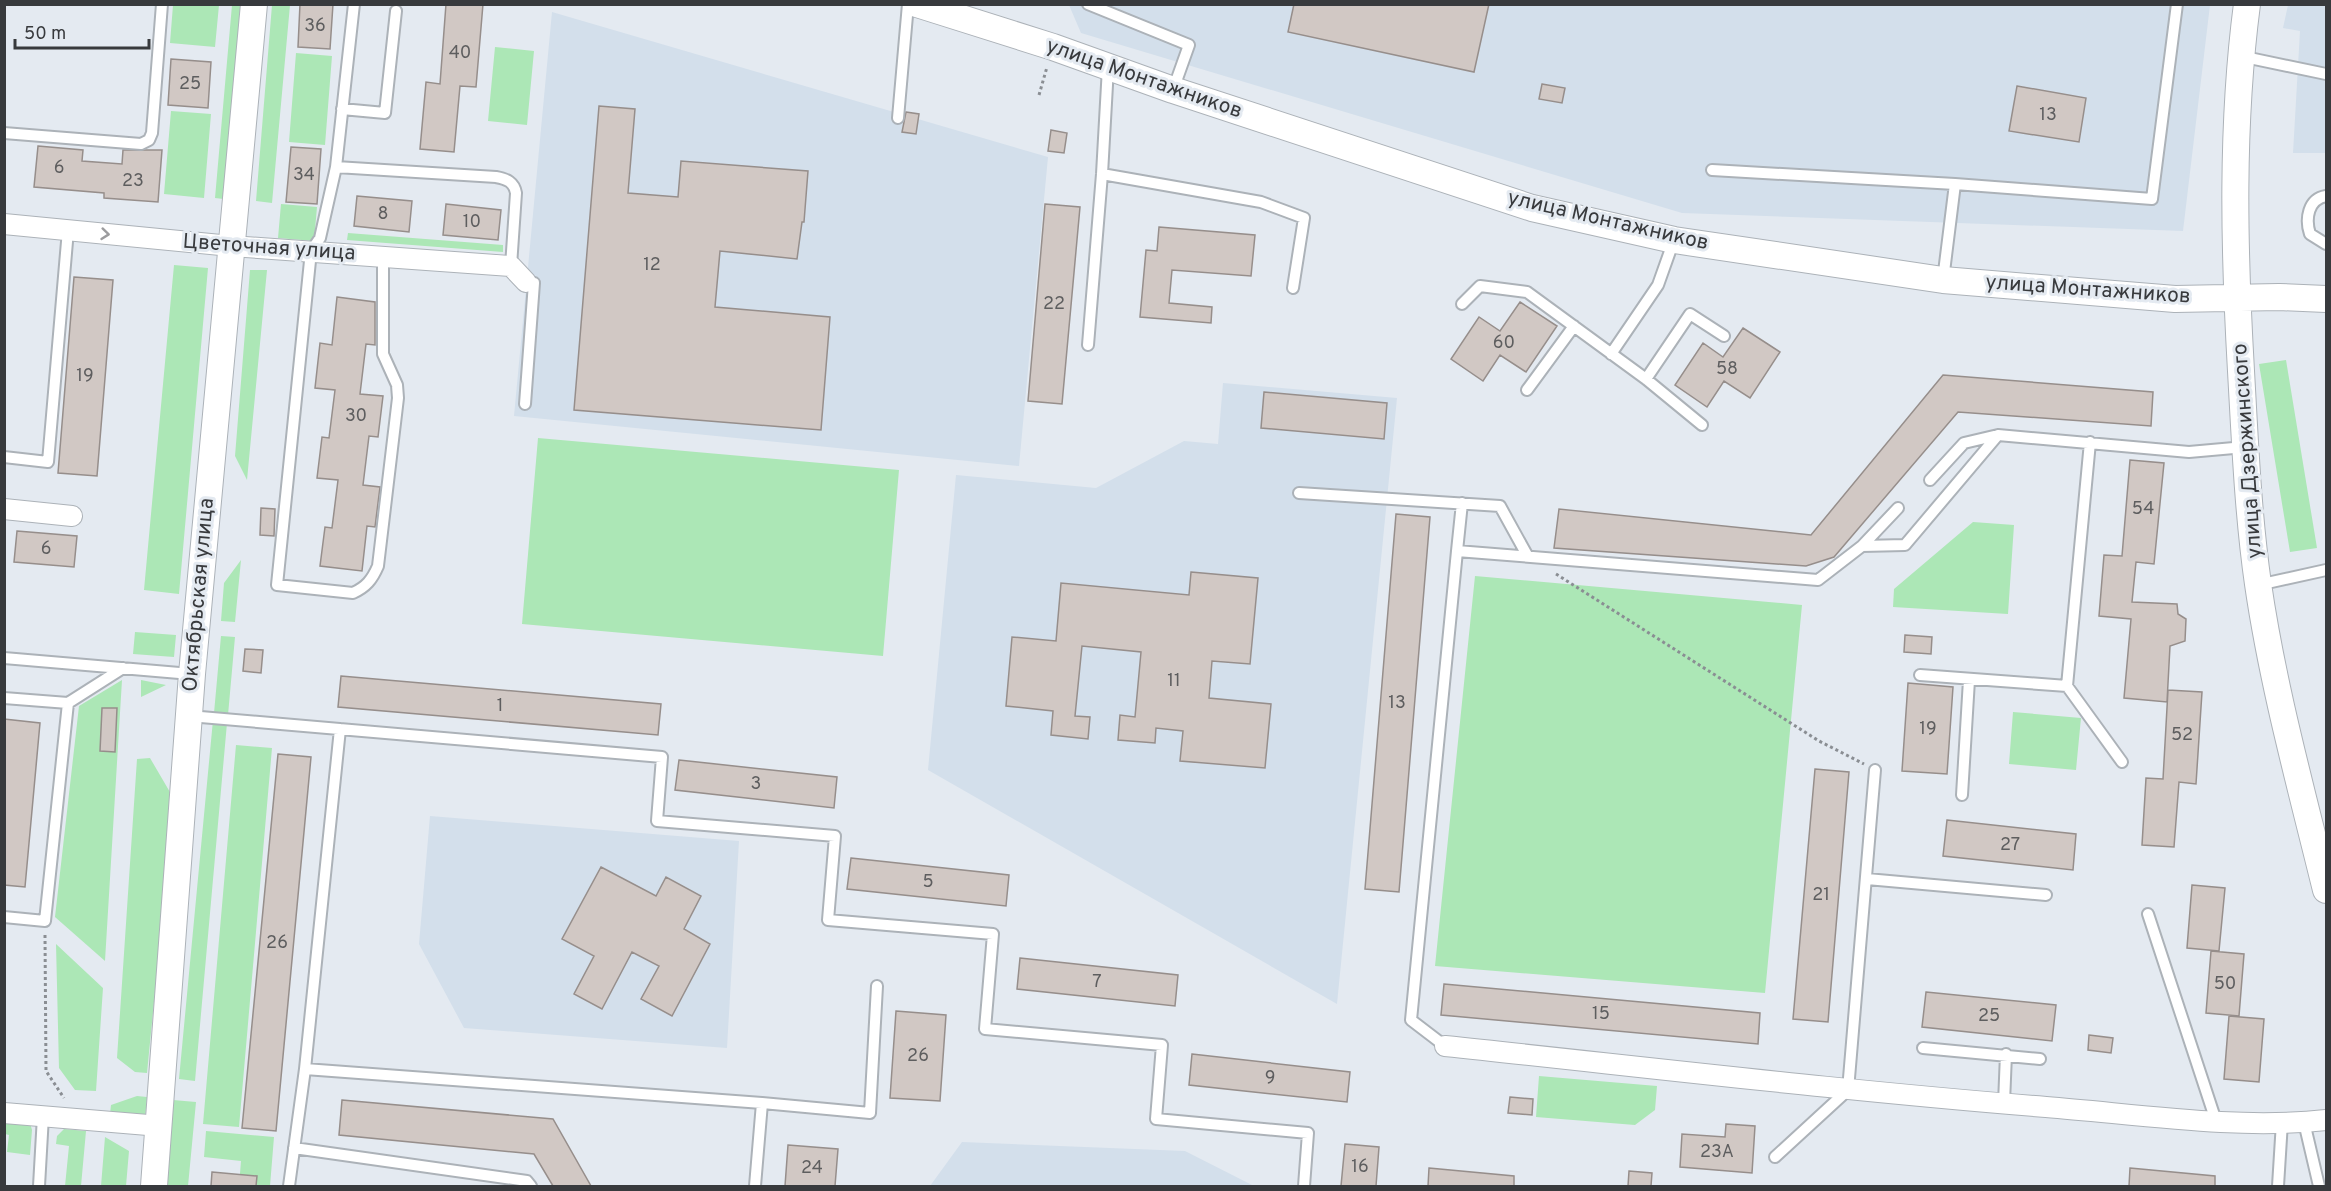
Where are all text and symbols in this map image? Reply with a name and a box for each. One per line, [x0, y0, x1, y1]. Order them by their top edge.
scale bar [15, 12, 148, 50]
house number: 36 [304, 15, 326, 38]
text: 50 m [24, 23, 66, 46]
street label: улица Монтажников [1042, 33, 1246, 125]
house number: 40 [449, 42, 471, 65]
house number: 25 [179, 73, 201, 96]
house number: 13 [2039, 104, 2057, 127]
house number: 6 [54, 157, 64, 180]
house number: 34 [293, 164, 315, 187]
house number: 23 [122, 170, 144, 193]
street label: улица Монтажников [1505, 185, 1711, 257]
house number: 8 [378, 203, 389, 226]
house number: 10 [463, 211, 481, 234]
one-way arrow [100, 227, 109, 240]
street label: Цветочная улица [182, 228, 356, 268]
house number: 12 [643, 254, 661, 277]
street label: улица Монтажников [1984, 269, 2192, 311]
house number: 22 [1043, 293, 1065, 316]
house number: 60 [1493, 332, 1515, 355]
street label: улица Дзержинского [2227, 342, 2269, 560]
house number: 58 [1716, 358, 1738, 381]
house number: 19 [76, 365, 94, 388]
house number: 30 [345, 405, 367, 428]
street label: Октябрьская улица [177, 497, 221, 693]
house number: 54 [2132, 498, 2154, 521]
house number: 6 [41, 538, 51, 561]
house number: 11 [1167, 670, 1181, 693]
house number: 13 [1388, 692, 1406, 715]
house number: 1 [497, 695, 503, 718]
house number: 19 [1919, 718, 1937, 741]
house number: 52 [2171, 724, 2193, 747]
house number: 3 [751, 773, 761, 796]
house number: 27 [2000, 834, 2020, 857]
house number: 5 [922, 871, 934, 894]
house number: 21 [1812, 884, 1830, 907]
house number: 26 [266, 932, 288, 955]
house number: 7 [1092, 971, 1102, 994]
house number: 50 [2214, 973, 2236, 996]
house number: 15 [1592, 1003, 1610, 1026]
house number: 25 [1978, 1005, 2000, 1028]
house number: 26 [907, 1045, 929, 1068]
house number: 9 [1265, 1067, 1275, 1090]
house number: 23А [1700, 1141, 1734, 1164]
house number: 16 [1351, 1156, 1369, 1179]
house number: 24 [801, 1157, 823, 1180]

